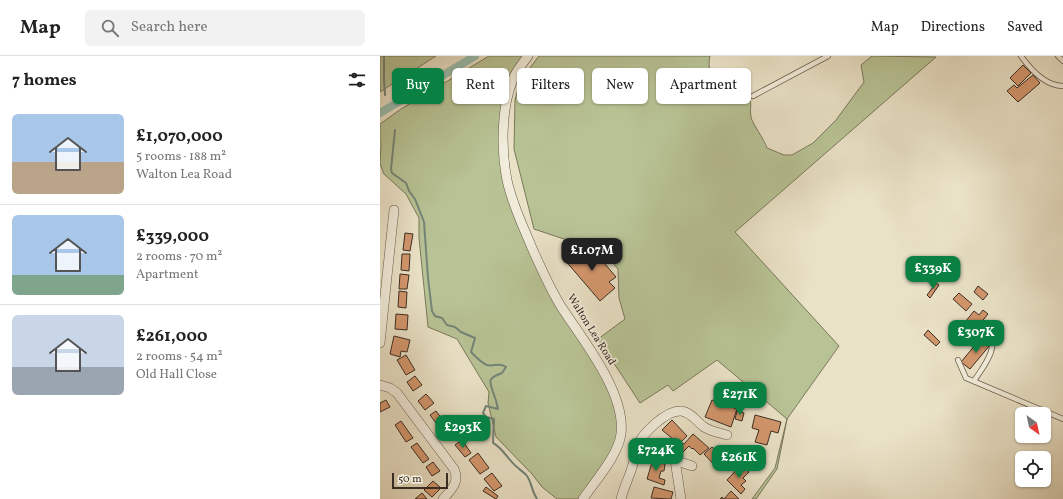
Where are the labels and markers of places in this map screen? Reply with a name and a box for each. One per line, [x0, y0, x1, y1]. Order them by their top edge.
pin: £1.07M [559, 238, 625, 272]
pin: £339K [905, 256, 961, 290]
pin: £307K [948, 320, 1004, 354]
pin: £271K [712, 382, 768, 416]
pin: £293K [435, 415, 491, 449]
pin: £724K [628, 438, 684, 472]
pin: £261K [711, 445, 767, 479]

